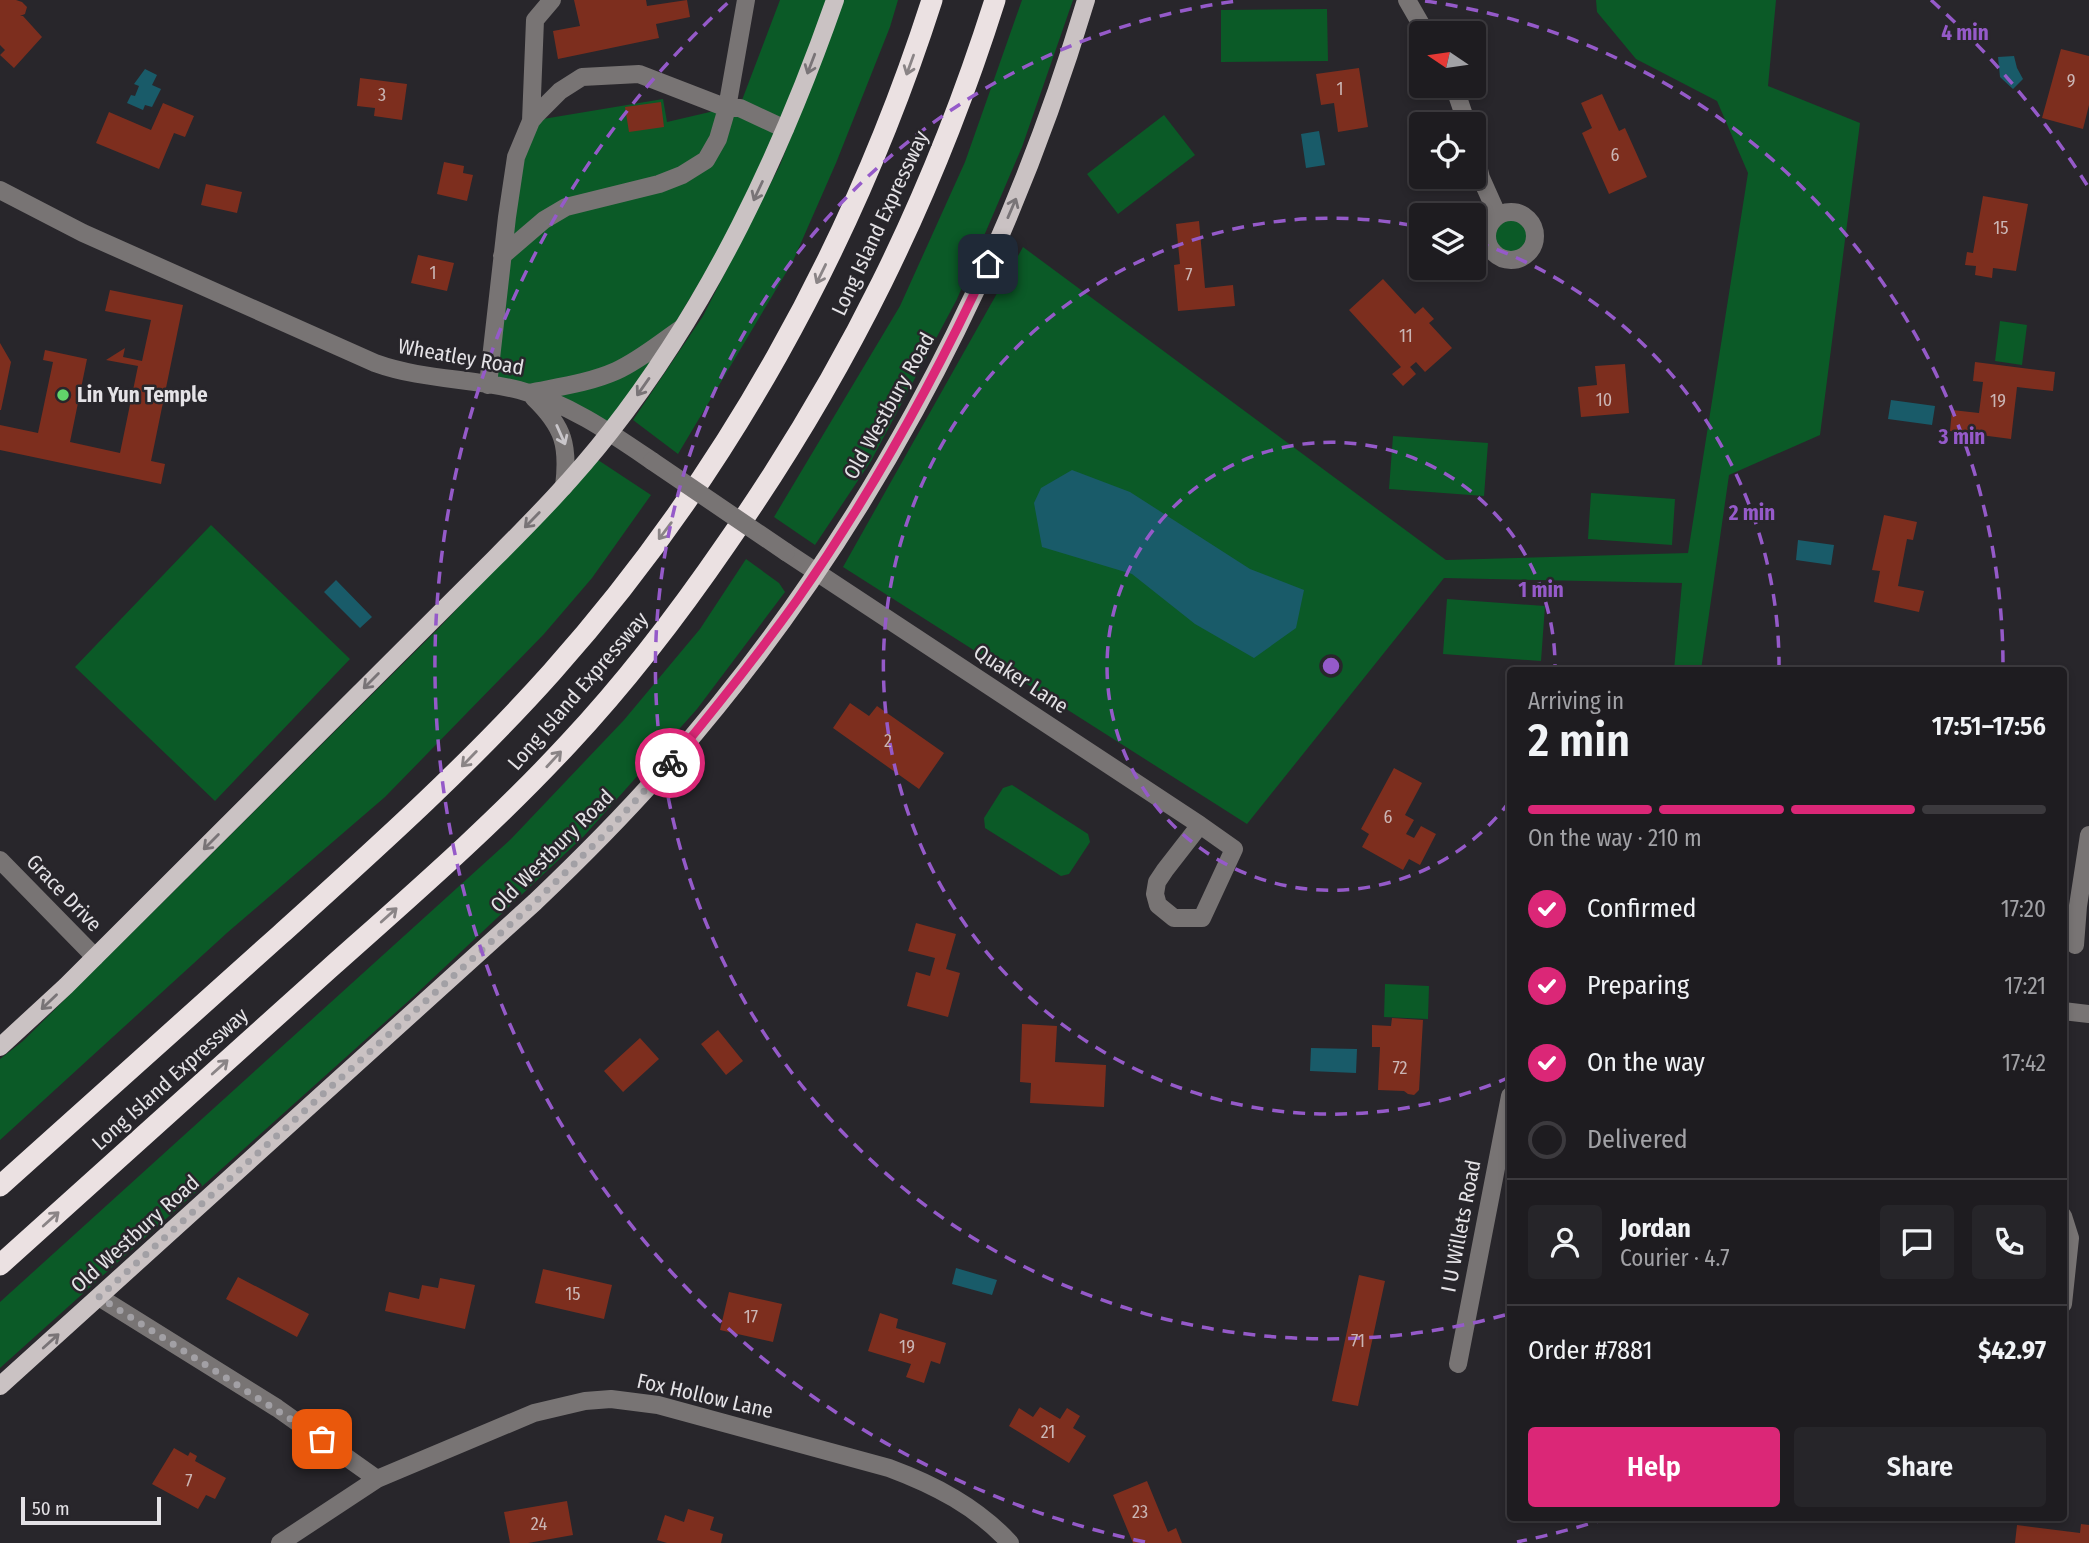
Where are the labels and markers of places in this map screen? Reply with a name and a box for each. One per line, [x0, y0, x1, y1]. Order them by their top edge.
pin [958, 234, 1018, 294]
place label: Lin Yun Temple [77, 382, 208, 408]
marker: Lin Yun Temple [55, 387, 71, 403]
centre of rings [1319, 654, 1343, 678]
pin [292, 1409, 352, 1469]

